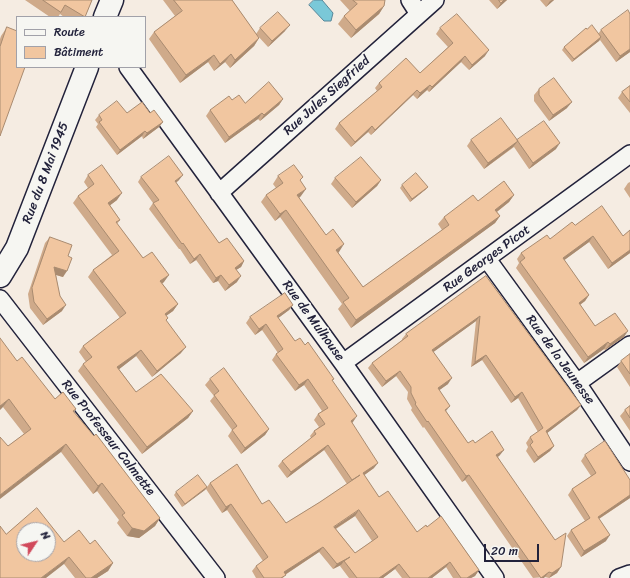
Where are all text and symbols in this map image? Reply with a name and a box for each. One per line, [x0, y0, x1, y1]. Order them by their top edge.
legend [16, 16, 146, 68]
text: Route [54, 21, 85, 43]
text: Bâtiment [54, 41, 103, 63]
street label: Rue Jules Siegfried [281, 53, 373, 139]
street label: Rue du 8 Mai 1945 [20, 120, 72, 226]
street label: Rue Georges Picot [441, 222, 533, 296]
street label: Rue de Mulhouse [279, 278, 347, 364]
street label: Rue de la Jeunesse [522, 312, 598, 408]
street label: Rue Professeur Calmette [58, 377, 158, 499]
north arrow [16, 522, 56, 562]
text: N [35, 527, 55, 544]
scale bar [486, 536, 541, 562]
text: 20 m [491, 540, 518, 562]

